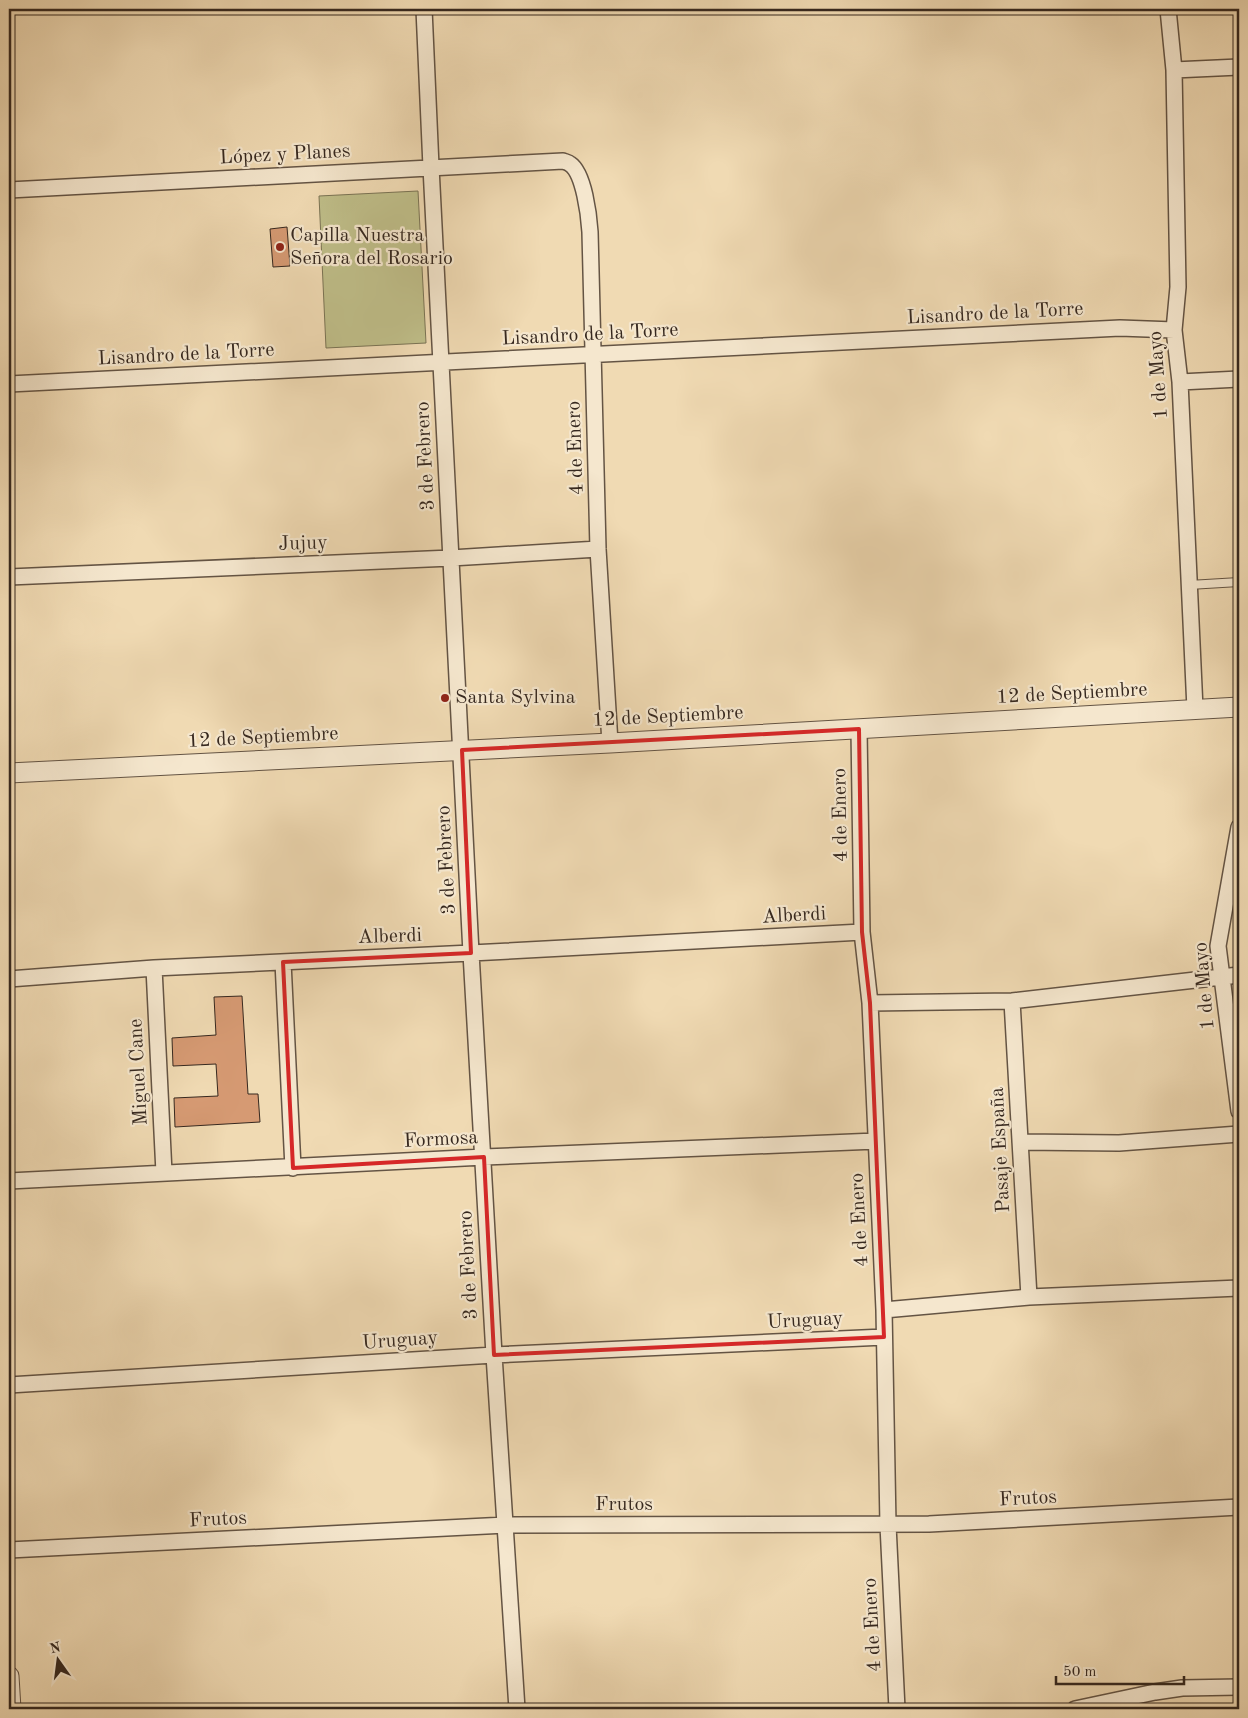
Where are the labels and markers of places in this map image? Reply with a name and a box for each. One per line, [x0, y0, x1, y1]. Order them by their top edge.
place label: Capilla Nuestra Señora del Rosario [290, 226, 453, 269]
marker: Capilla Nuestra Señora del Rosario [274, 241, 286, 253]
place label: Santa Sylvina [455, 688, 576, 708]
marker: Santa Sylvina [439, 692, 451, 704]

